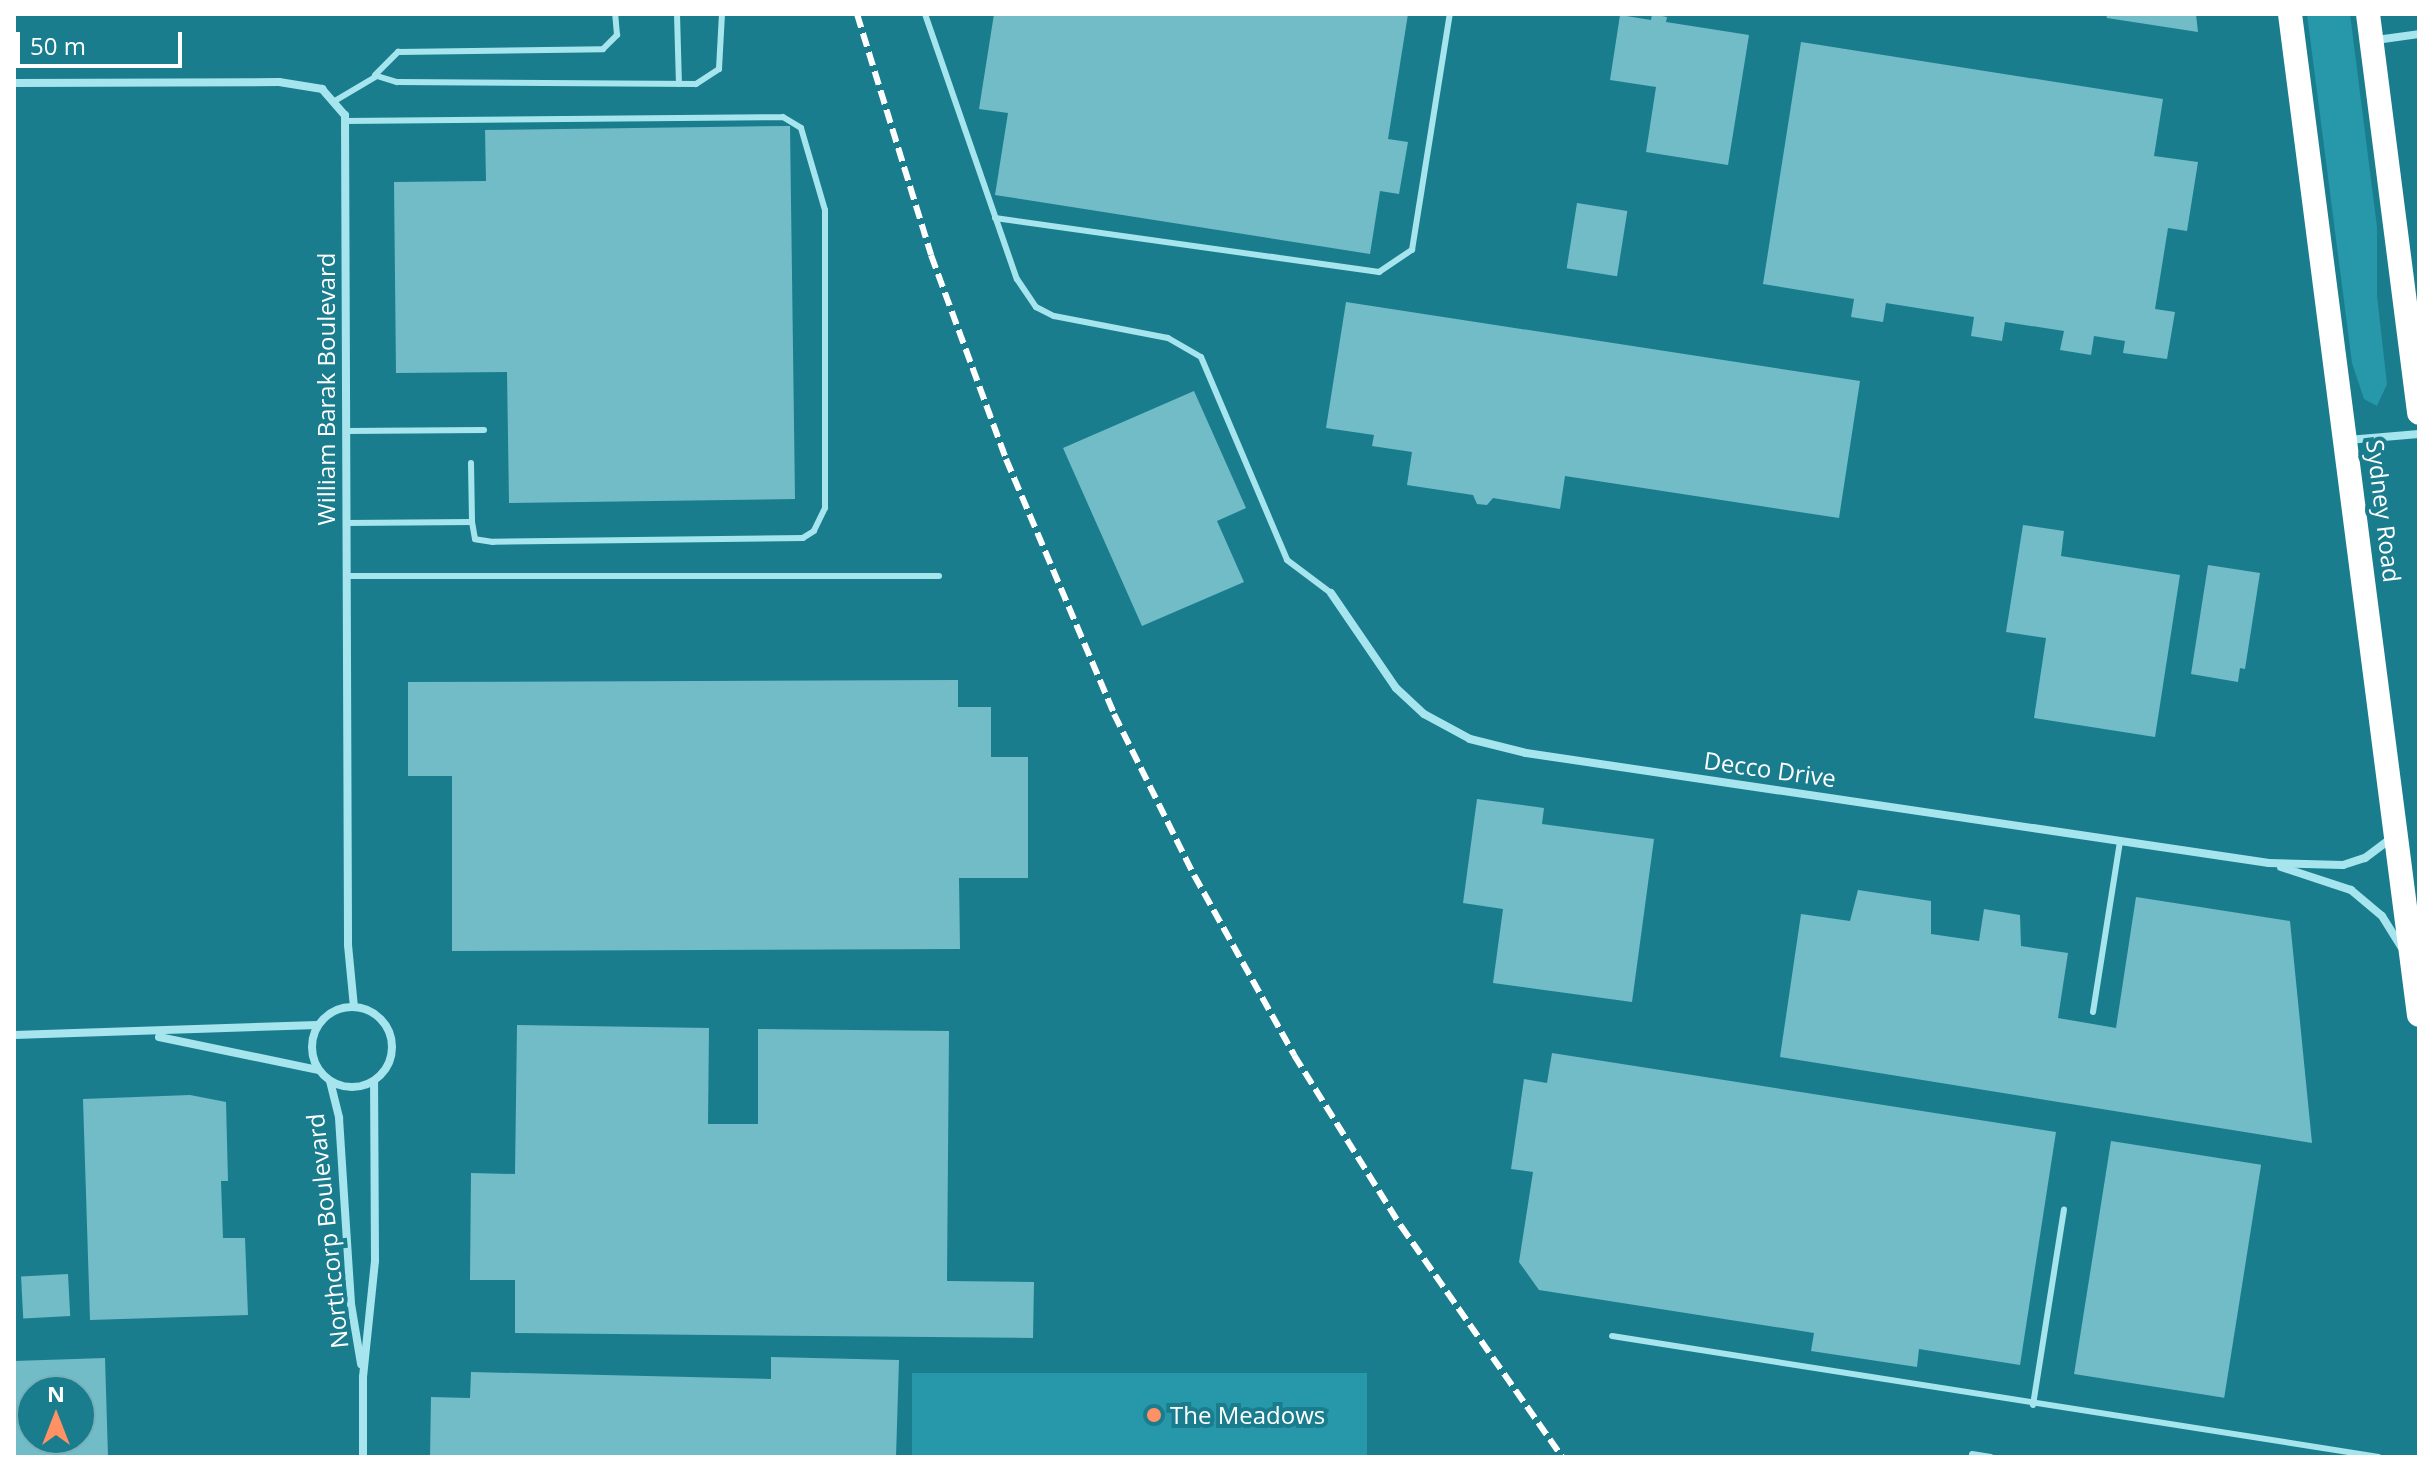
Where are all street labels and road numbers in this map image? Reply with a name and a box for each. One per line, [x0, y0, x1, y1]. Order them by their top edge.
street label: William Barak Boulevard [312, 252, 340, 526]
street label: Sydney Road [2361, 438, 2407, 584]
street label: Decco Drive [1702, 745, 1838, 793]
street label: Northcorp Boulevard [300, 1112, 354, 1350]

